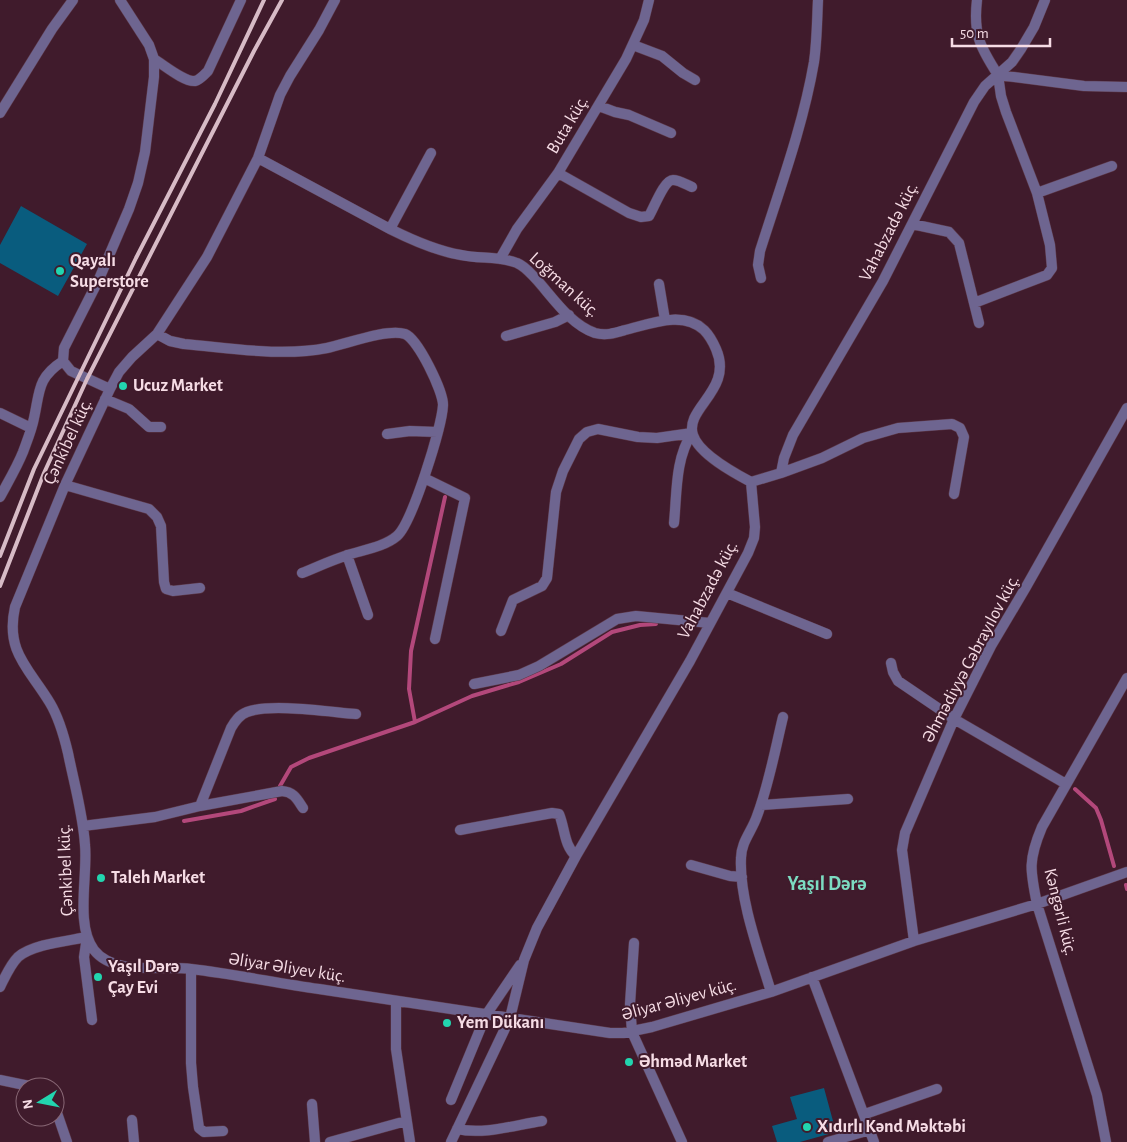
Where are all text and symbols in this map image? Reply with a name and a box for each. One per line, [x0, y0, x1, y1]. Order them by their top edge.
scale bar [952, 15, 1050, 47]
text: 50 m [960, 26, 989, 41]
street label: Buta küç. [544, 93, 592, 157]
street label: Vahabzadə küç. [856, 180, 922, 284]
street label: Loğman küç. [525, 249, 603, 321]
place label: Qayalı Superstore [70, 252, 149, 291]
marker: Qayalı Superstore [54, 265, 66, 277]
place label: Ucuz Market [133, 377, 223, 395]
marker: Ucuz Market [117, 380, 129, 392]
street label: Çənkibel küç. [40, 396, 96, 488]
street label: Vahabzadə küç. [675, 538, 741, 642]
street label: Əhmədiyyə Cəbrayılov küç. [919, 572, 1023, 746]
street label: Çənkibel küç. [55, 824, 77, 916]
street label: Kəngərli küç. [1040, 867, 1080, 957]
place label: Taleh Market [111, 869, 205, 887]
marker: Taleh Market [95, 872, 107, 884]
district label: Yaşıl Dərə [787, 874, 867, 894]
street label: Əliyar Əliyev küç. [227, 950, 347, 986]
place label: Yaşıl Dərə Çay Evi [108, 958, 179, 997]
marker: Yaşıl Dərə Çay Evi [92, 971, 104, 983]
street label: Əliyar Əliyev küç. [619, 976, 739, 1024]
place label: Yem Dükanı [457, 1014, 544, 1032]
marker: Yem Dükanı [441, 1017, 453, 1029]
place label: Əhməd Market [639, 1053, 747, 1071]
marker: Əhməd Market [623, 1056, 635, 1068]
north arrow [15, 1077, 65, 1127]
text: N [20, 1098, 36, 1110]
place label: Xıdırlı Kənd Məktəbi [817, 1118, 966, 1136]
marker: Xıdırlı Kənd Məktəbi [801, 1121, 813, 1133]

